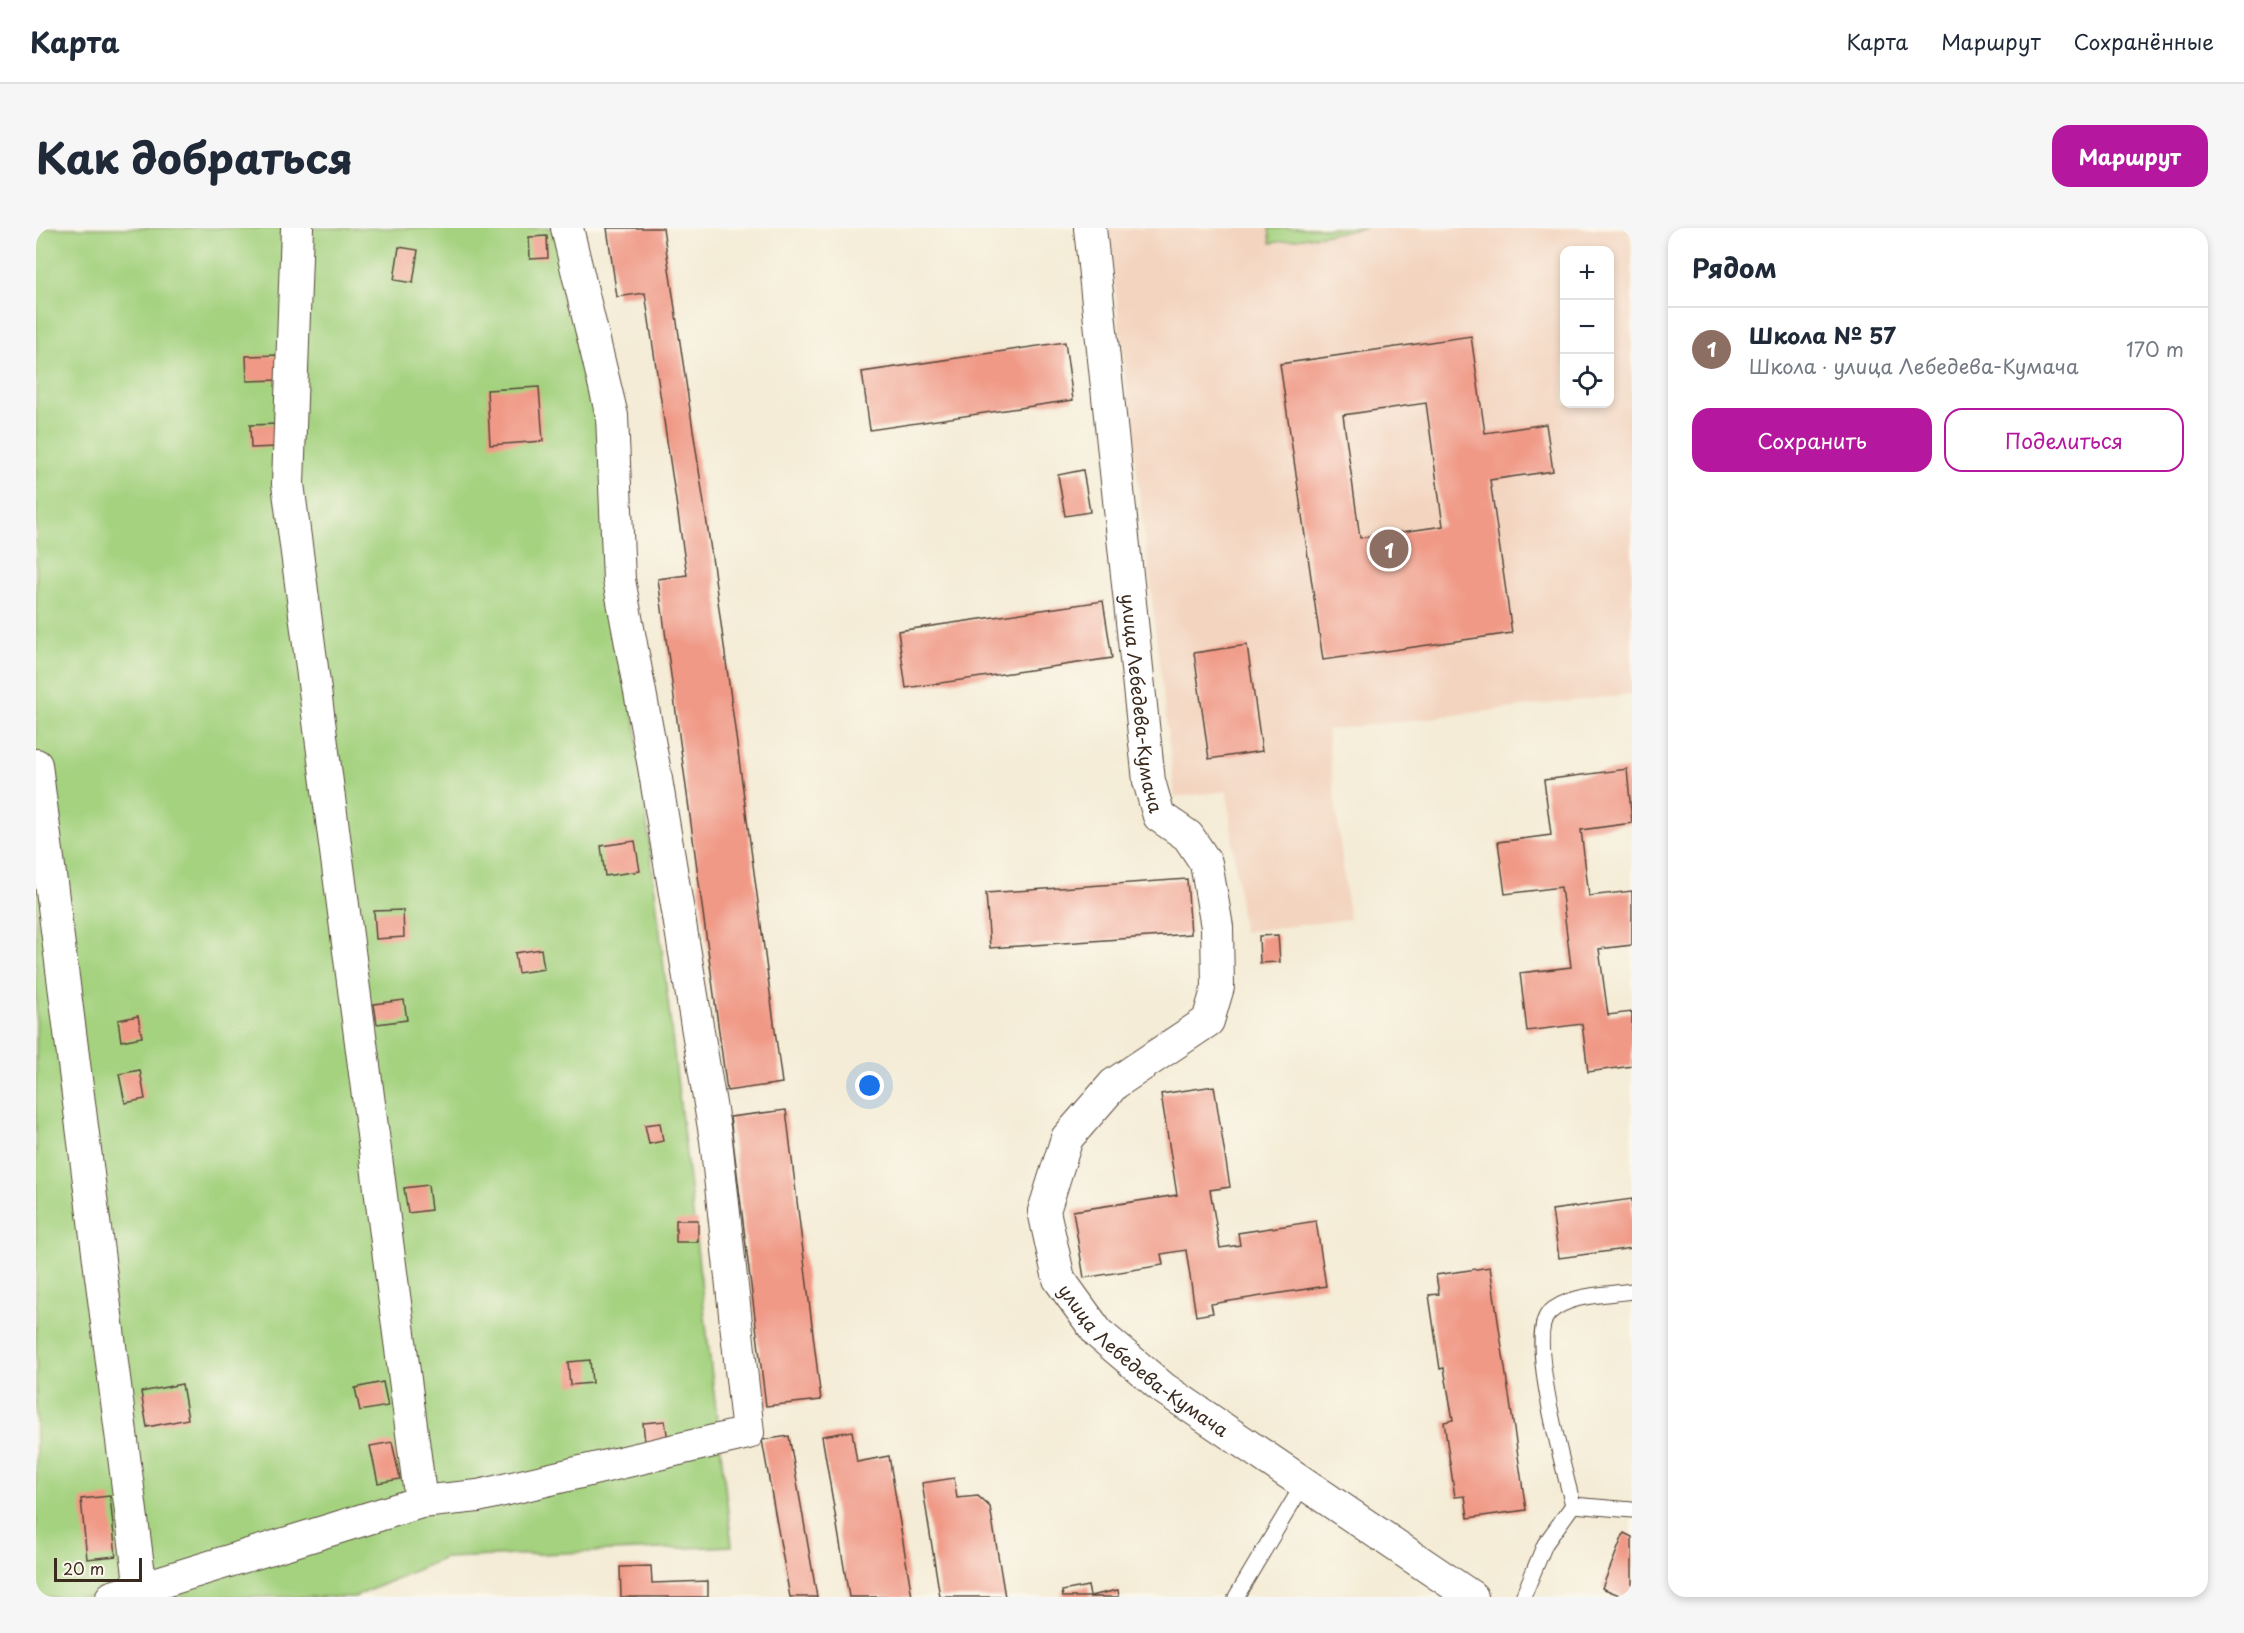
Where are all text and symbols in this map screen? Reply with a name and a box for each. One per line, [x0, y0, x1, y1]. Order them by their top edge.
text: Карта [30, 20, 120, 63]
text: Карта [1847, 25, 1908, 57]
text: Маршрут [1941, 25, 2041, 57]
text: Сохранённые [2074, 25, 2214, 57]
text: Как добраться [36, 125, 353, 188]
button: Маршрут [2052, 125, 2208, 187]
map controls [1560, 246, 1614, 408]
button: + [1560, 246, 1614, 300]
text: Рядом [1692, 248, 1777, 287]
button: − [1560, 300, 1614, 354]
text: Школа № 57 [1749, 318, 1896, 351]
text: 1 [1707, 334, 1716, 364]
text: 170 m [2126, 334, 2184, 364]
text: Школа · улица Лебедева-Кумача [1749, 351, 2078, 381]
button: locate [1560, 354, 1614, 408]
button: Сохранить [1692, 408, 1932, 472]
button: Поделиться [1944, 408, 2184, 472]
pin: 1 [1370, 526, 1408, 572]
street label: улица Лебедева-Кумача [1116, 592, 1171, 816]
your location [855, 1071, 884, 1100]
street label: улица Лебедева-Кумача [1053, 1278, 1235, 1443]
scale bar [54, 1555, 142, 1582]
text: 20 m [63, 1556, 104, 1580]

